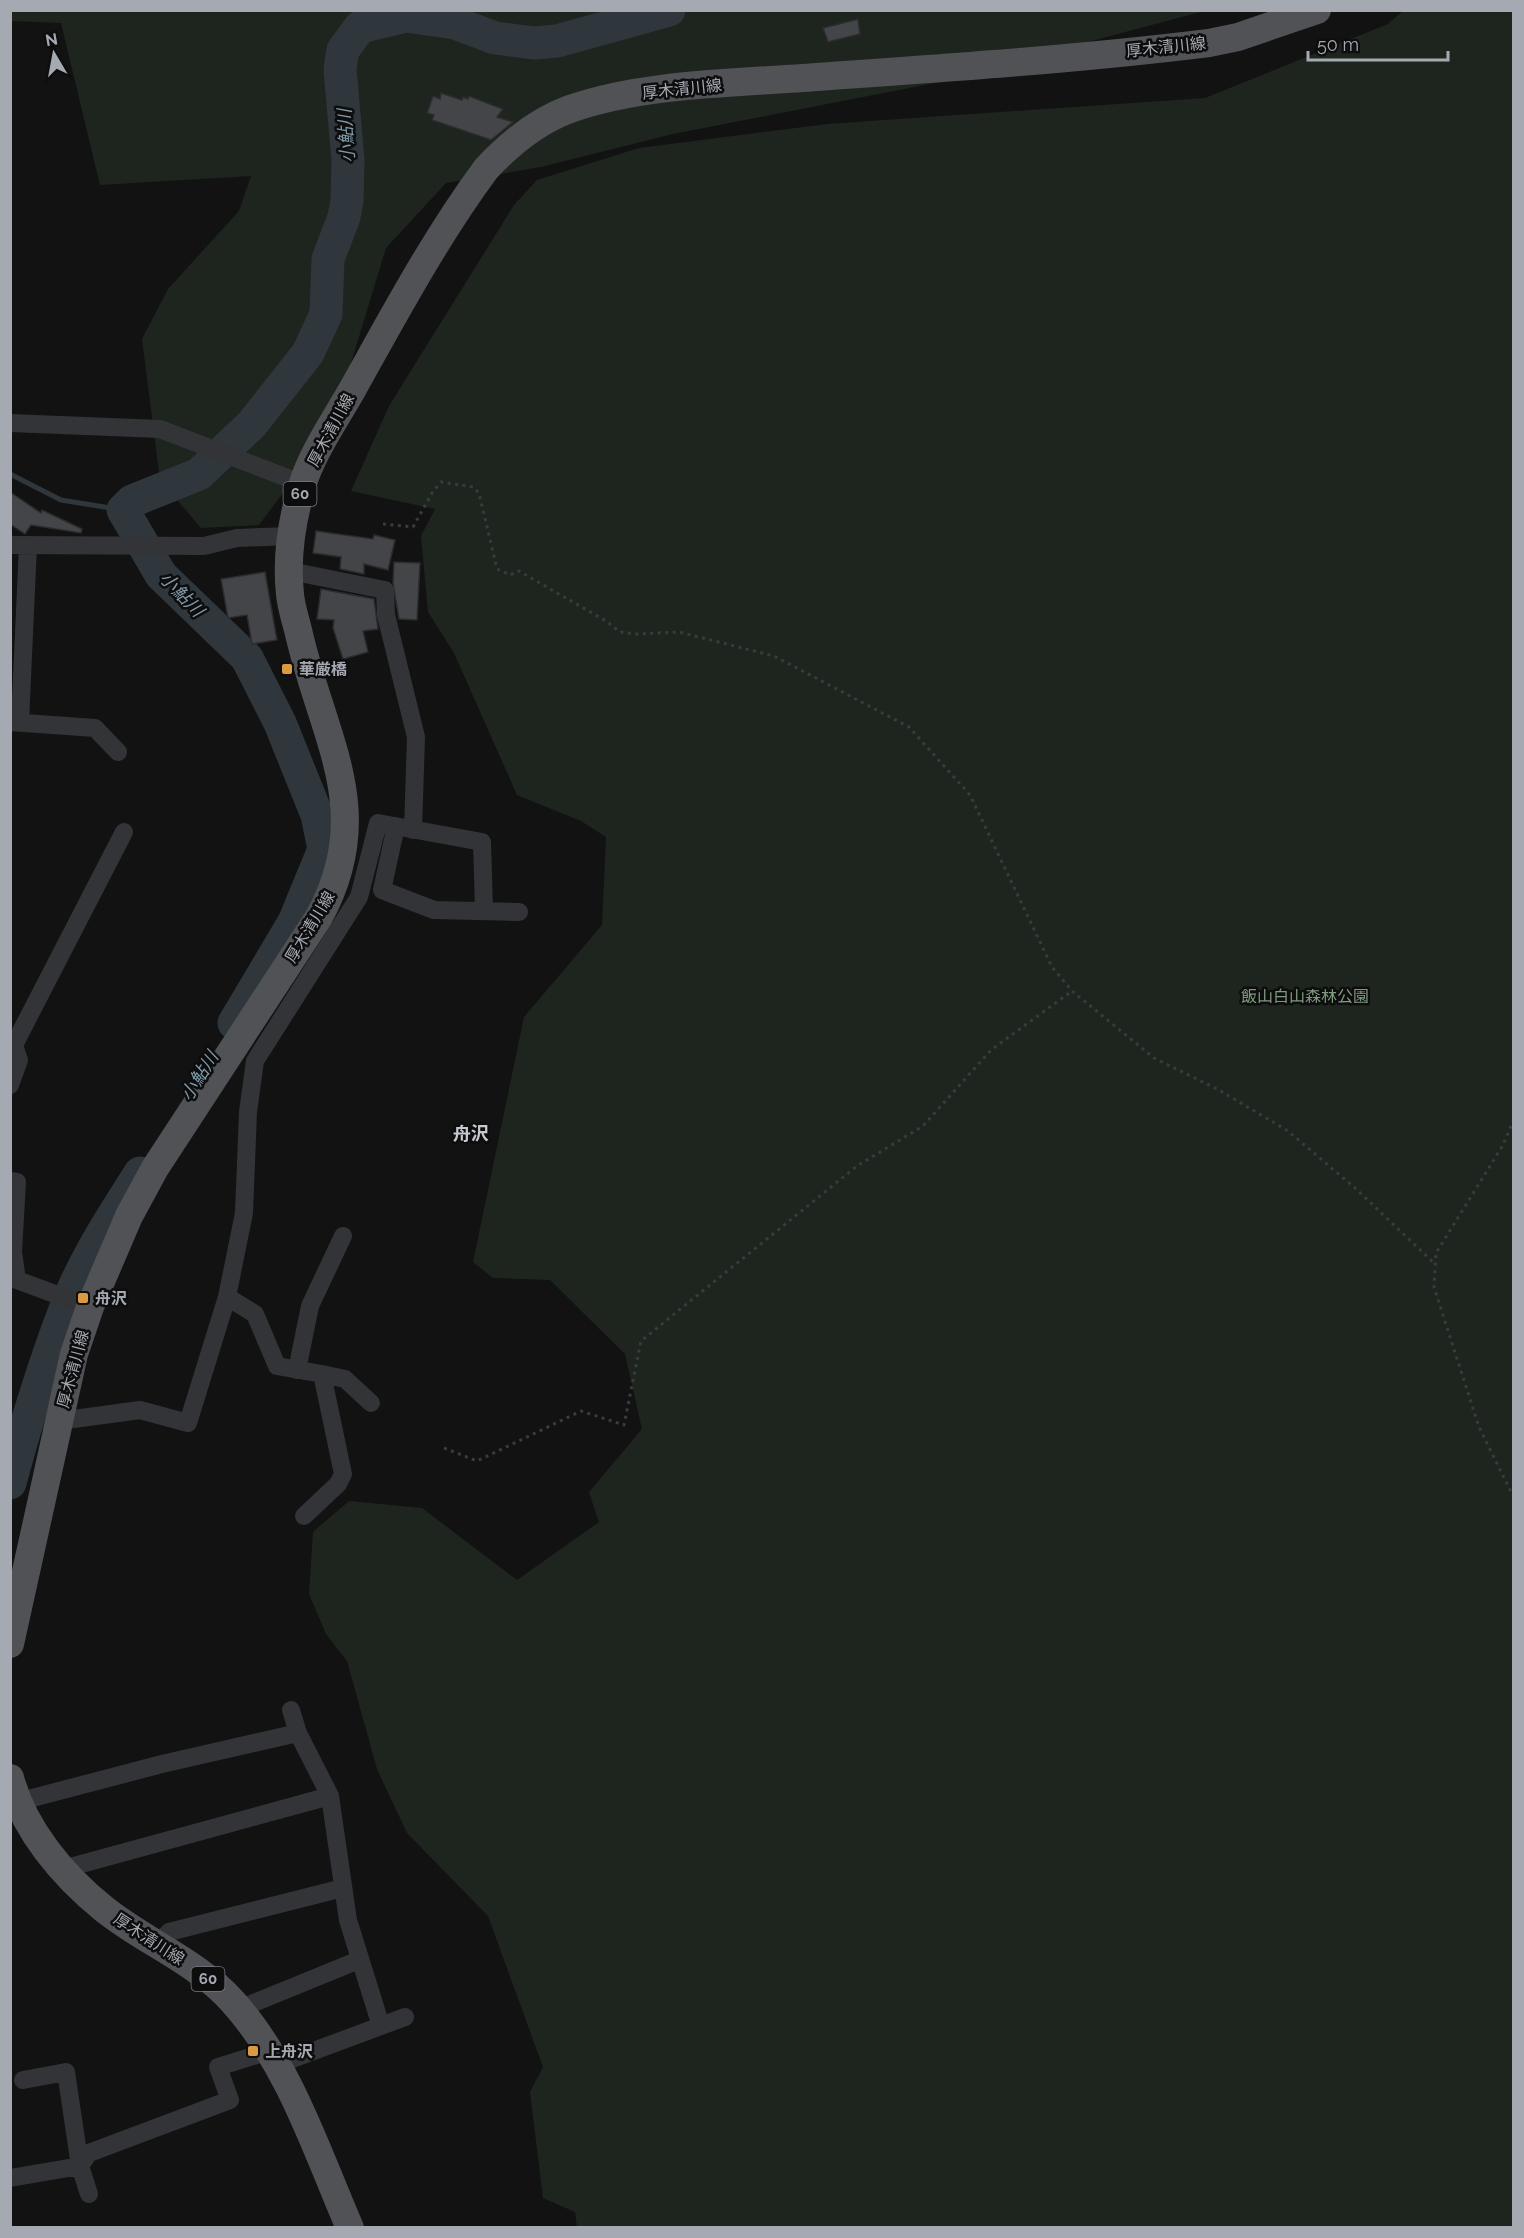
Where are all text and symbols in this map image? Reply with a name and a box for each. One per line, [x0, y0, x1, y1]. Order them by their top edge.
north arrow [24, 24, 84, 84]
scale bar [1308, 24, 1448, 62]
text: N [44, 29, 59, 50]
street label: 厚木清川線 [1125, 33, 1207, 61]
text: 50 m [1317, 34, 1359, 55]
street label: 厚木清川線 [641, 75, 723, 103]
water label: 小鮎川 [334, 106, 358, 164]
street label: 厚木清川線 [304, 390, 358, 470]
road number: 60 [284, 482, 316, 506]
water label: 小鮎川 [156, 567, 210, 622]
place label: 華厳橋 [299, 660, 347, 679]
marker: 華厳橋 [280, 662, 294, 676]
street label: 厚木清川線 [281, 888, 339, 966]
park label: 飯山白山森林公園 [1241, 987, 1369, 1006]
water label: 小鮎川 [176, 1046, 223, 1104]
district label: 舟沢 [453, 1123, 489, 1144]
place label: 舟沢 [95, 1289, 127, 1308]
marker: 舟沢 [76, 1291, 90, 1305]
street label: 厚木清川線 [53, 1328, 93, 1410]
street label: 厚木清川線 [110, 1909, 188, 1969]
road number: 60 [192, 1967, 224, 1991]
place label: 上舟沢 [265, 2042, 313, 2061]
marker: 上舟沢 [246, 2044, 260, 2058]

